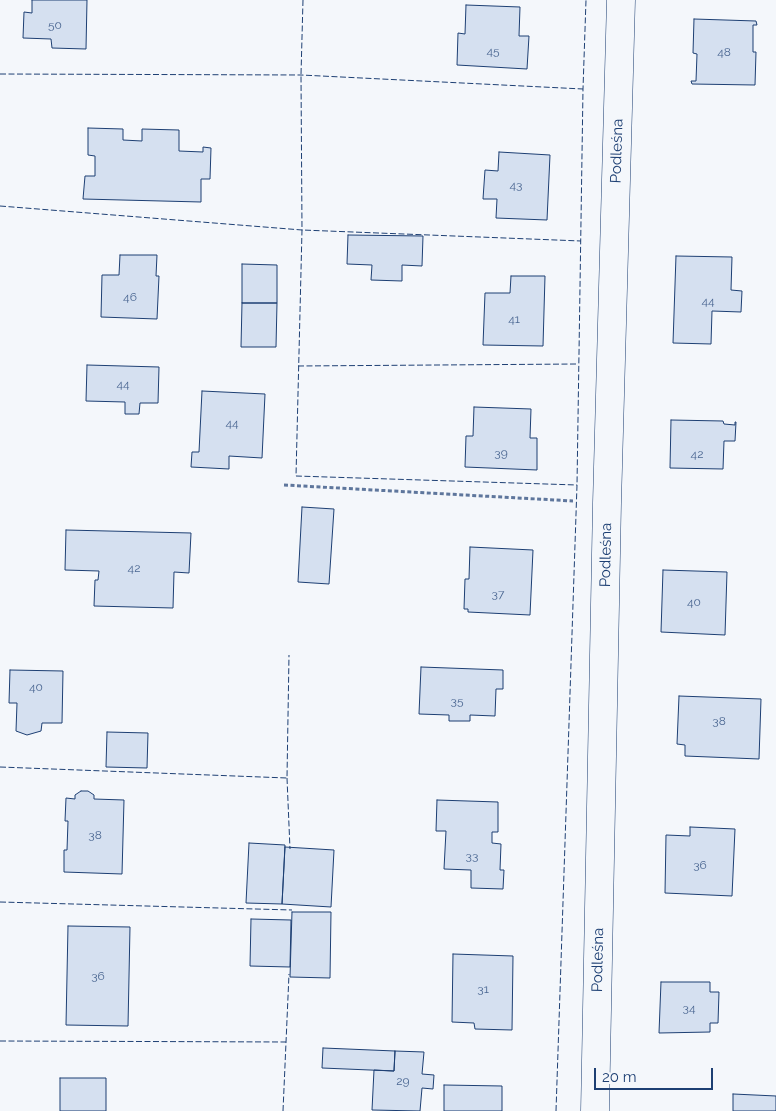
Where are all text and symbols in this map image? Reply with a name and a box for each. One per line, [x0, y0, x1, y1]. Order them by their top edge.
house number: 50 [48, 18, 62, 32]
house number: 45 [486, 44, 500, 58]
house number: 48 [717, 45, 731, 59]
street label: Podleśna [607, 118, 627, 184]
house number: 43 [510, 178, 522, 192]
house number: 46 [123, 290, 137, 304]
house number: 44 [701, 294, 715, 308]
house number: 41 [508, 312, 520, 326]
house number: 44 [116, 377, 130, 391]
house number: 44 [225, 416, 239, 430]
house number: 39 [494, 446, 508, 460]
house number: 42 [691, 447, 703, 461]
street label: Podleśna [596, 523, 616, 587]
house number: 42 [128, 561, 140, 575]
house number: 37 [492, 587, 504, 601]
house number: 40 [687, 595, 701, 609]
house number: 40 [29, 680, 43, 694]
house number: 35 [451, 694, 463, 708]
house number: 38 [712, 714, 726, 728]
house number: 38 [88, 828, 102, 842]
house number: 33 [466, 849, 478, 863]
house number: 36 [693, 858, 707, 872]
street label: Podleśna [588, 928, 608, 992]
house number: 36 [91, 969, 105, 983]
house number: 31 [477, 982, 489, 996]
house number: 34 [683, 1001, 695, 1015]
scale bar [596, 1058, 715, 1090]
text: 20 m [602, 1068, 637, 1086]
house number: 29 [396, 1074, 410, 1088]

